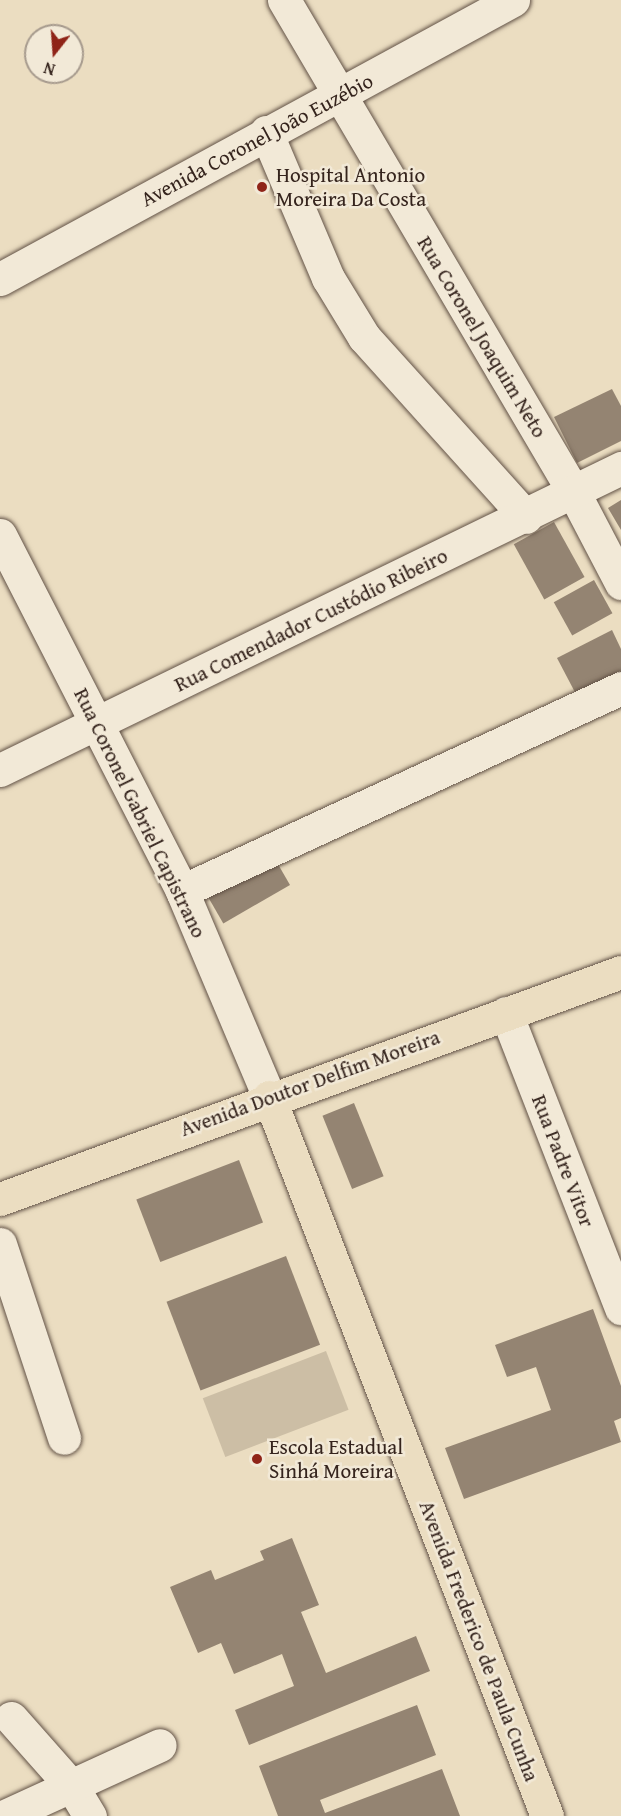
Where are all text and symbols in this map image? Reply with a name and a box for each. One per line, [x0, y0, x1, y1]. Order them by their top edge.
north arrow [24, 24, 84, 84]
text: N [41, 56, 58, 82]
street label: Avenida Coronel João Euzébio [137, 68, 377, 212]
place label: Hospital Antonio Moreira Da Costa [276, 162, 426, 212]
marker: Hospital Antonio Moreira Da Costa [253, 178, 271, 196]
street label: Rua Coronel Joaquim Neto [412, 232, 552, 442]
street label: Rua Comendador Custódio Ribeiro [170, 543, 452, 697]
street label: Rua Coronel Gabriel Capistrano [68, 684, 212, 942]
street label: Avenida Doutor Delfim Moreira [177, 1024, 443, 1142]
street label: Rua Padre Vitor [526, 1091, 600, 1231]
place label: Escola Estadual Sinhá Moreira [269, 1434, 403, 1484]
marker: Escola Estadual Sinhá Moreira [250, 1452, 264, 1466]
street label: Avenida Frederico de Paula Cunha [414, 1497, 544, 1785]

